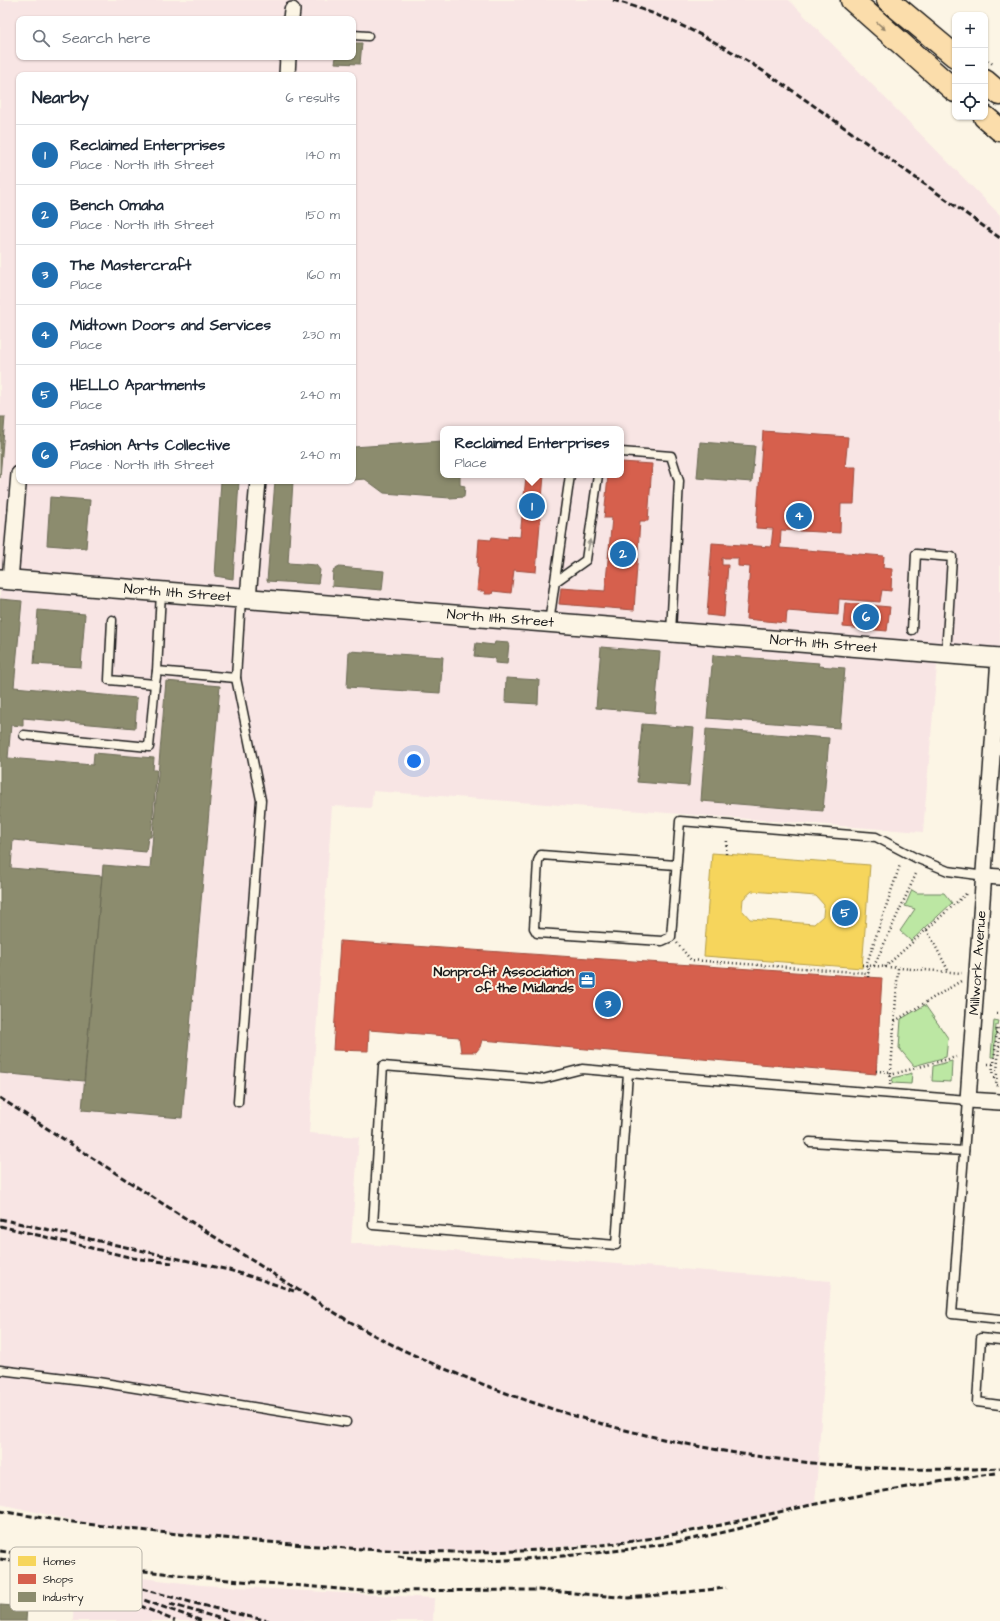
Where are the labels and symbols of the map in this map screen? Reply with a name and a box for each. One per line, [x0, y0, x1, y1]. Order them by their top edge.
one-way arrow [876, 21, 887, 30]
pin: 1 [519, 491, 545, 521]
pin: 4 [786, 501, 812, 531]
one-way arrow [586, 539, 592, 551]
pin: 2 [610, 539, 636, 569]
street label: North 11th Street [123, 579, 232, 607]
pin: 6 [853, 602, 879, 632]
street label: North 11th Street [446, 604, 555, 633]
street label: North 11th Street [769, 630, 878, 658]
your location [404, 751, 424, 771]
pin: 5 [832, 898, 858, 928]
street label: Millwork Avenue [964, 910, 992, 1016]
place label: Nonprofit Association of the Midlands [434, 962, 574, 998]
office icon: Nonprofit Association of the Midlands [577, 970, 597, 990]
pin: 3 [595, 989, 621, 1019]
legend [10, 1547, 142, 1611]
text: Homes [43, 1554, 76, 1569]
text: Shops [43, 1572, 74, 1587]
text: Industry [43, 1590, 83, 1606]

